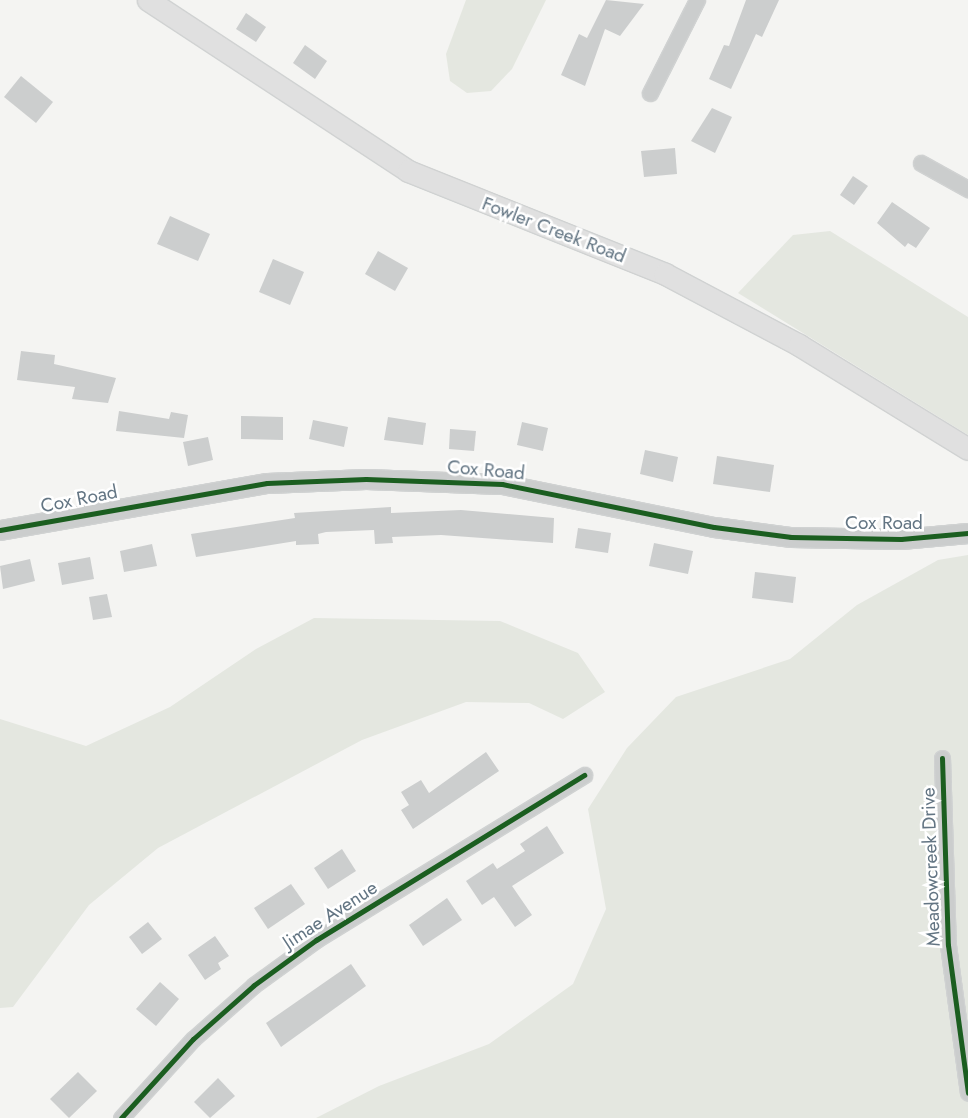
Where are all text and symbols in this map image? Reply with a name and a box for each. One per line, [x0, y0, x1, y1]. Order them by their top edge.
street label: Fowler Creek Road [479, 192, 629, 268]
street label: Cox Road [446, 455, 526, 485]
street label: Cox Road [39, 480, 119, 518]
street label: Cox Road [845, 512, 923, 534]
street label: Meadowcreek Drive [917, 787, 945, 947]
street label: Jimae Avenue [278, 876, 382, 954]

